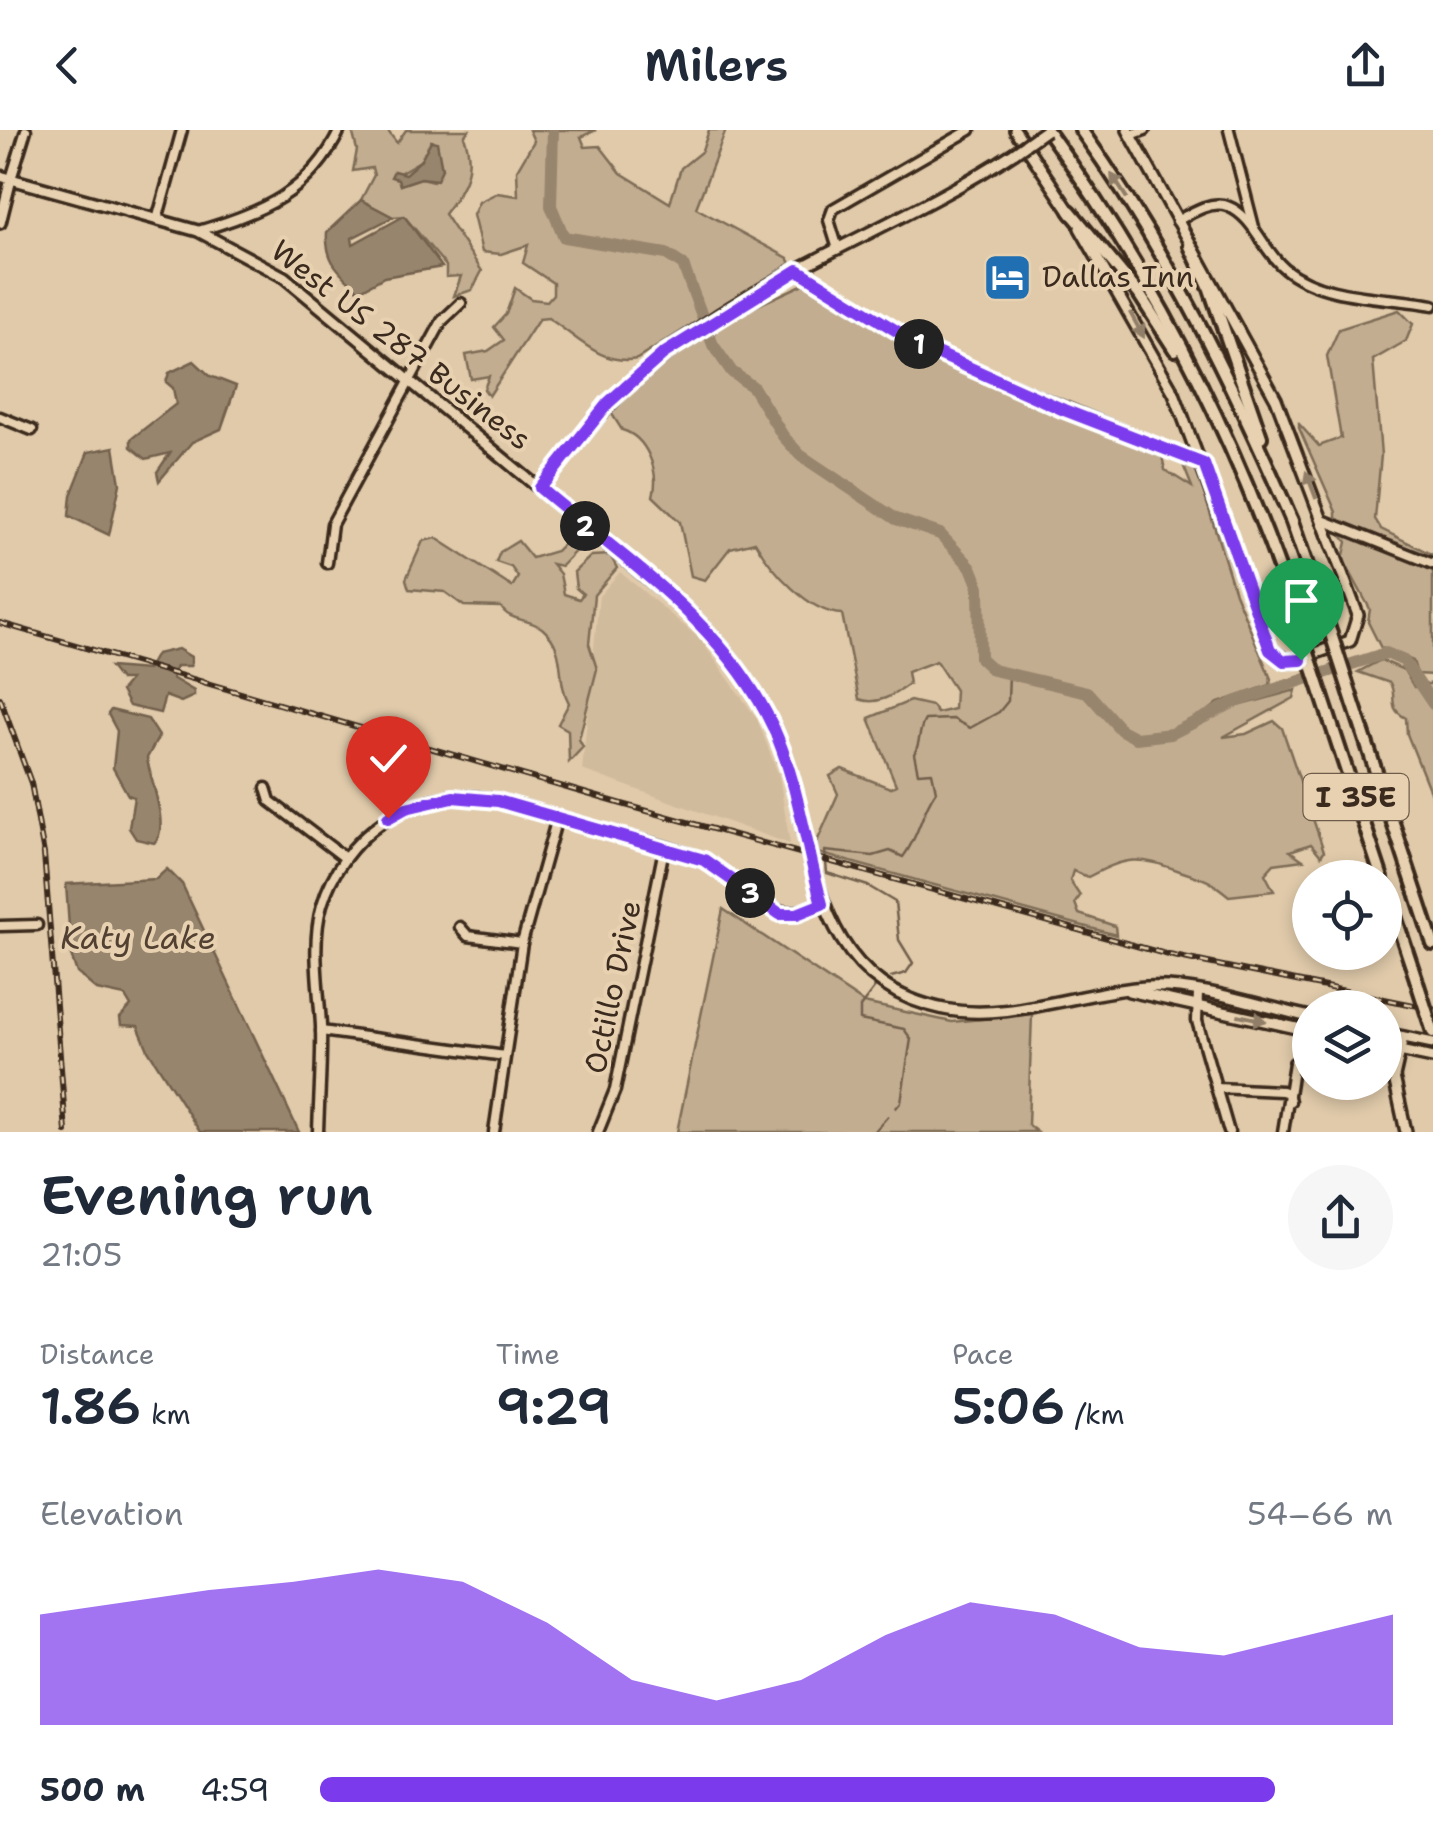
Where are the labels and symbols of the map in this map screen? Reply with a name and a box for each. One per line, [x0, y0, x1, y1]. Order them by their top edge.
one-way arrow [1110, 172, 1128, 200]
street label: West US 287 Business [263, 230, 540, 459]
hotel icon: Dallas Inn [981, 251, 1033, 303]
place label: Dallas Inn [1042, 256, 1194, 297]
one-way arrow [1128, 311, 1145, 340]
pin: 1 [894, 319, 944, 369]
one-way arrow [1303, 470, 1319, 500]
pin: 2 [560, 501, 610, 551]
pin [1259, 558, 1344, 661]
pin [346, 716, 431, 819]
road number: I 35E [1304, 774, 1408, 820]
pin: 3 [725, 868, 775, 918]
street label: Octillo Drive [574, 897, 651, 1077]
water label: Katy Lake [60, 916, 216, 959]
one-way arrow [1237, 1011, 1268, 1027]

